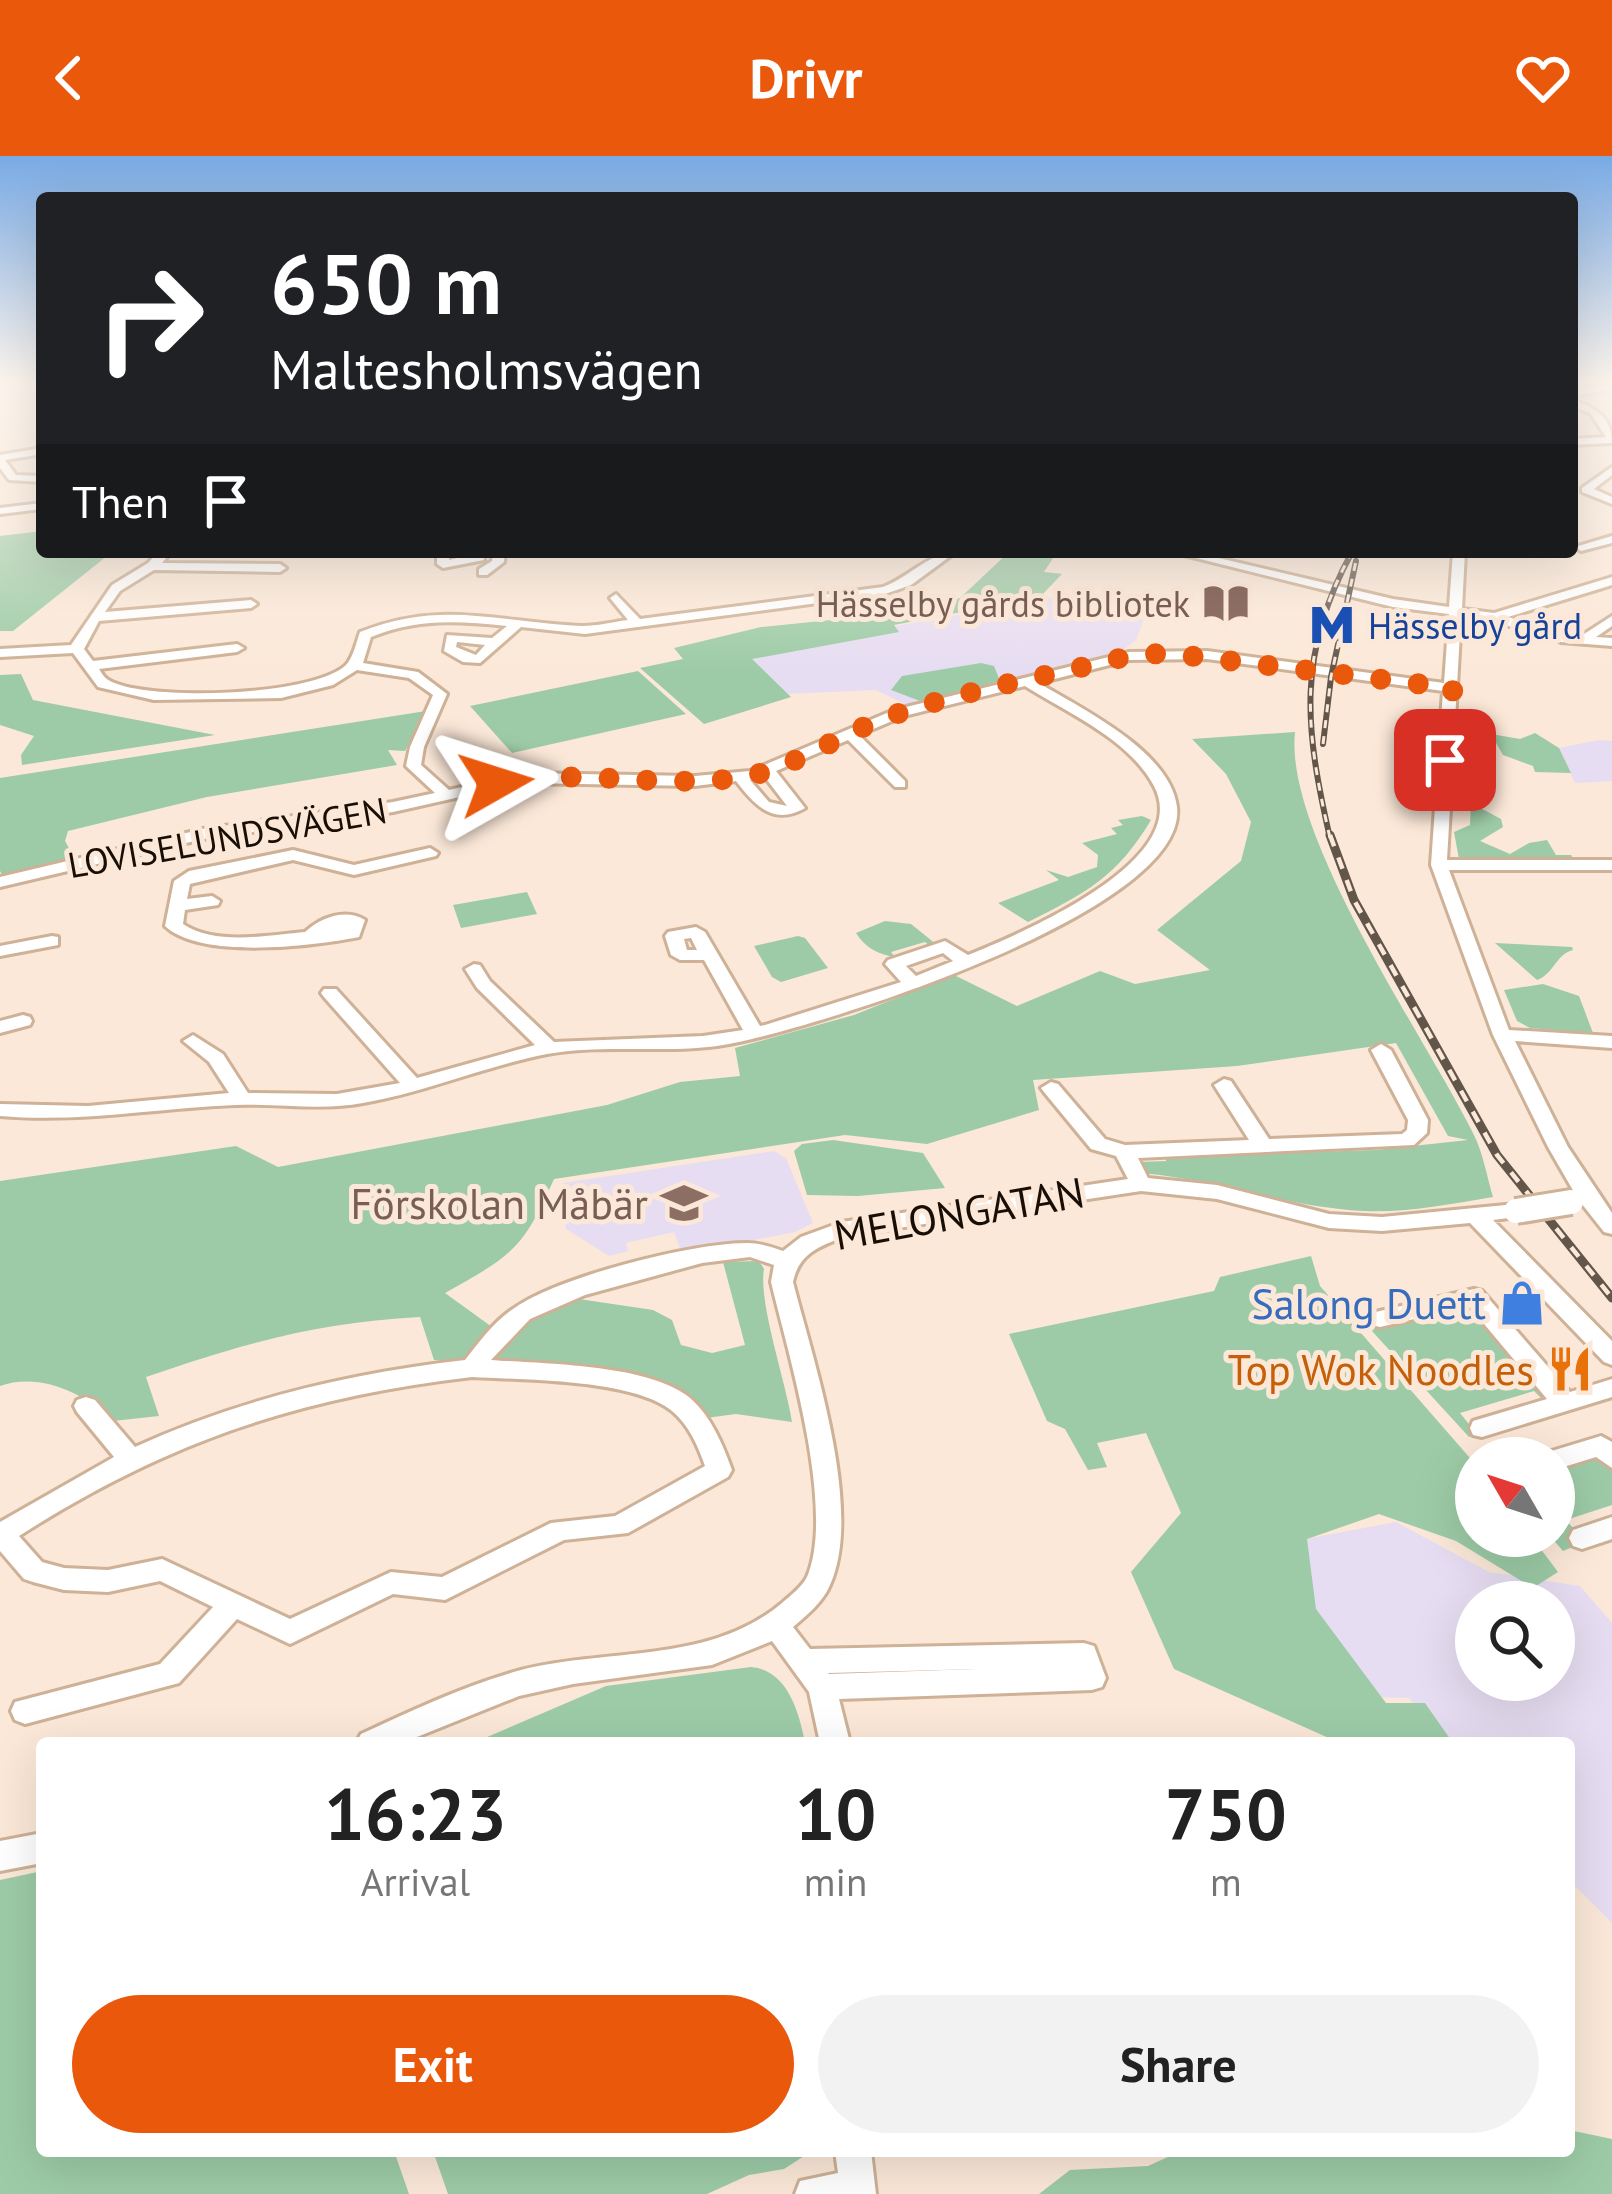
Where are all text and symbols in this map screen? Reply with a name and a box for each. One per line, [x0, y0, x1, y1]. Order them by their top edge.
text: Drivr [749, 43, 863, 113]
icon: back [36, 45, 102, 111]
icon: heart [1510, 45, 1576, 111]
text: 650 m [270, 228, 502, 337]
icon: right [72, 240, 228, 396]
text: Maltesholmsvägen [270, 334, 703, 404]
icon: arrive [193, 468, 259, 534]
text: Then [72, 472, 169, 530]
library icon: Hässelby gårds bibliotek [1201, 578, 1251, 628]
place label: Hässelby gårds bibliotek [816, 580, 1190, 627]
metro station icon: Hässelby gård [1307, 600, 1357, 650]
place label: Hässelby gård [1368, 602, 1582, 649]
pin [1394, 709, 1496, 811]
position arrow [433, 720, 559, 846]
icon: arrive [1412, 727, 1478, 793]
street label: LOVISELUNDSVÄGEN [64, 786, 390, 888]
street label: MELONGATAN [830, 1164, 1088, 1262]
place label: Förskolan Måbär [351, 1176, 648, 1231]
school or university icon: Förskolan Måbär [659, 1178, 709, 1228]
place label: Salong Duett [1251, 1276, 1486, 1331]
shop icon: Salong Duett [1497, 1278, 1547, 1328]
place label: Top Wok Noodles [1228, 1342, 1534, 1397]
restaurant icon: Top Wok Noodles [1545, 1344, 1595, 1394]
north arrow [1455, 1437, 1575, 1557]
map controls [1455, 1437, 1575, 1701]
button: search [1455, 1581, 1575, 1701]
text: 16:23 [324, 1767, 507, 1860]
text: 10 [795, 1767, 876, 1860]
text: 750 [1164, 1767, 1287, 1860]
text: Arrival [361, 1856, 470, 1907]
text: min [804, 1856, 867, 1907]
text: m [1210, 1856, 1242, 1907]
button: Exit [72, 1995, 794, 2133]
button: Share [818, 1995, 1539, 2133]

